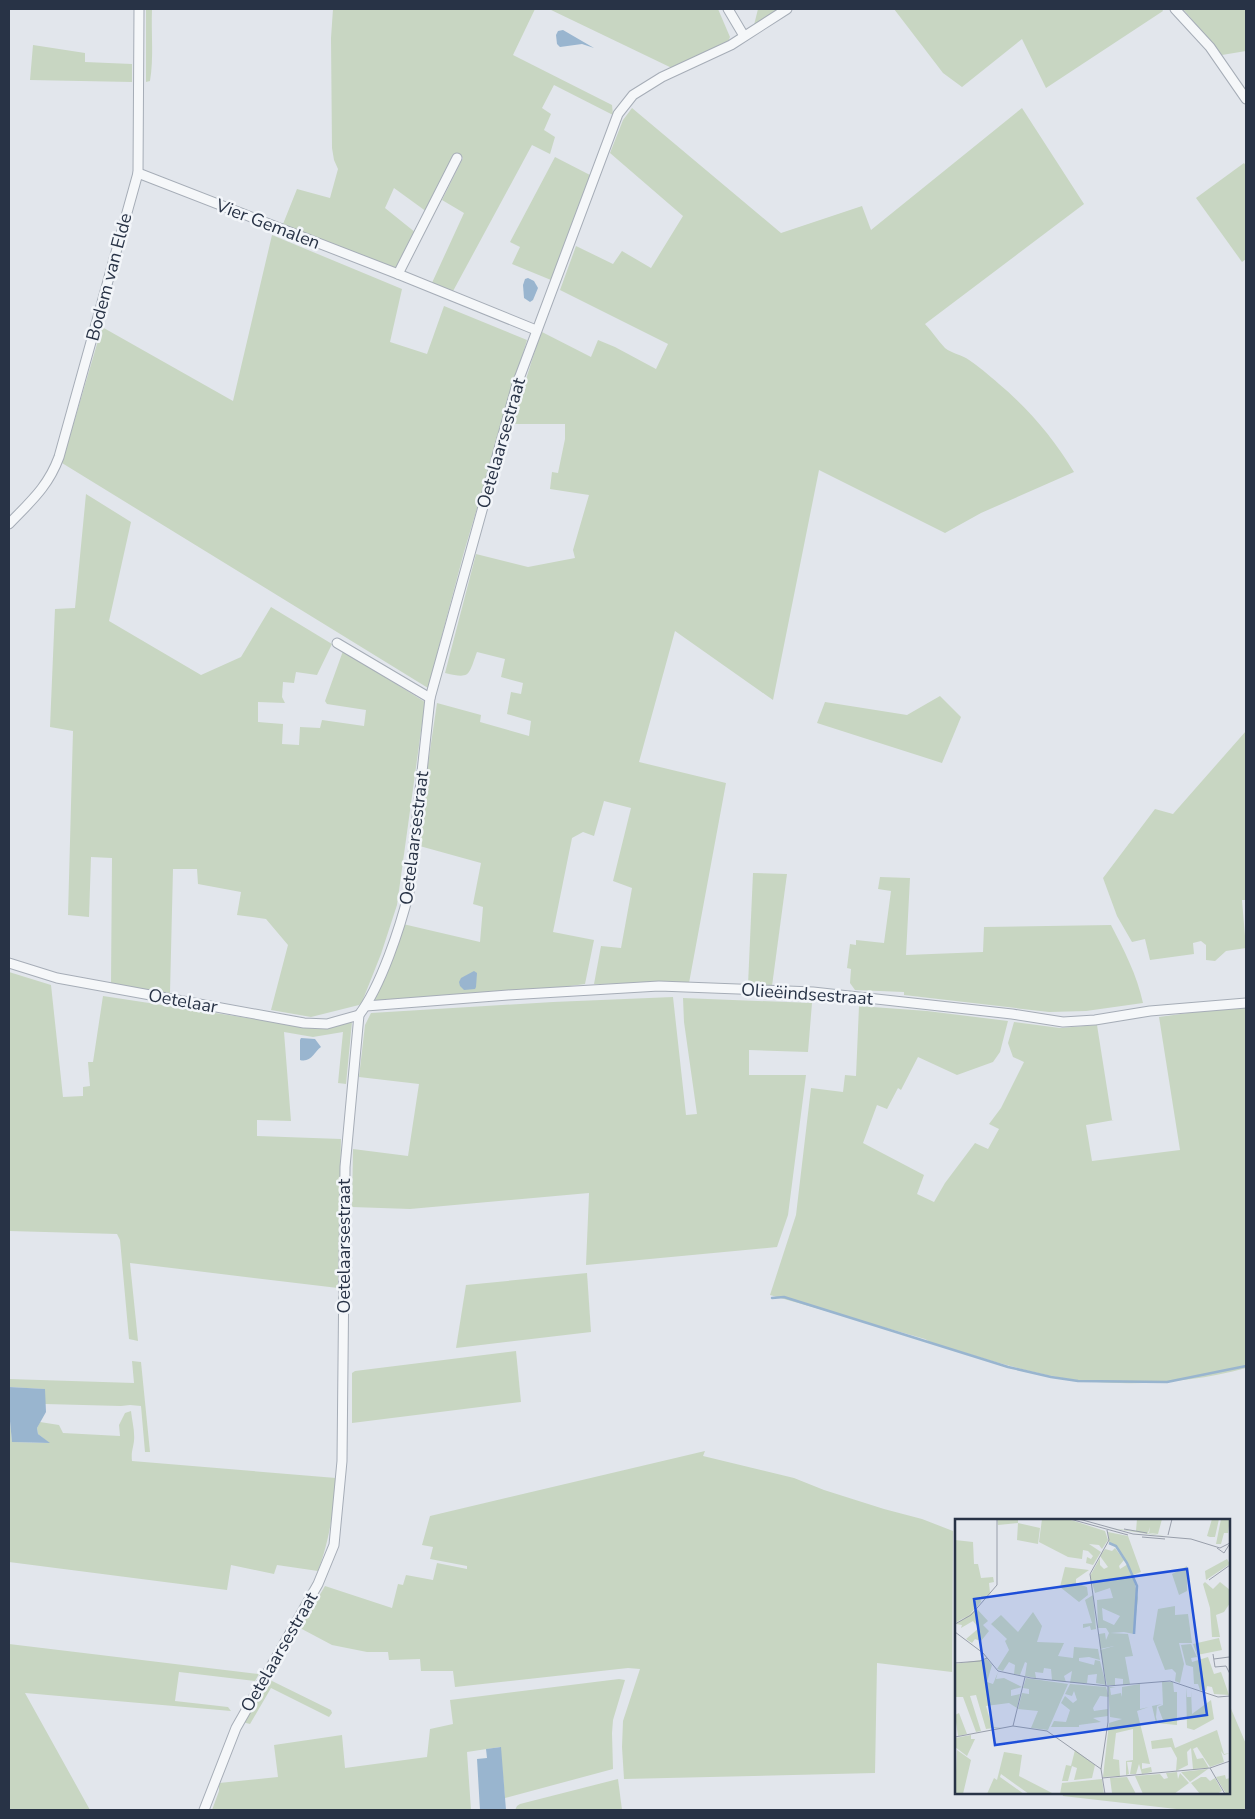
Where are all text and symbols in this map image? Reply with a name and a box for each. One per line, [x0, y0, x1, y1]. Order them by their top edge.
street label: Vier Gemalen [211, 193, 324, 255]
street label: Bodem van Elde [80, 210, 138, 344]
street label: Oetelaarsestraat [471, 374, 531, 511]
street label: Oetelaarsestraat [394, 769, 434, 906]
street label: Olieëindsestraat [740, 977, 874, 1011]
street label: Oetelaar [146, 983, 220, 1019]
street label: Oetelaarsestraat [332, 1178, 356, 1313]
inset map [955, 1519, 1230, 1794]
street label: Oetelaarsestraat [235, 1587, 323, 1716]

